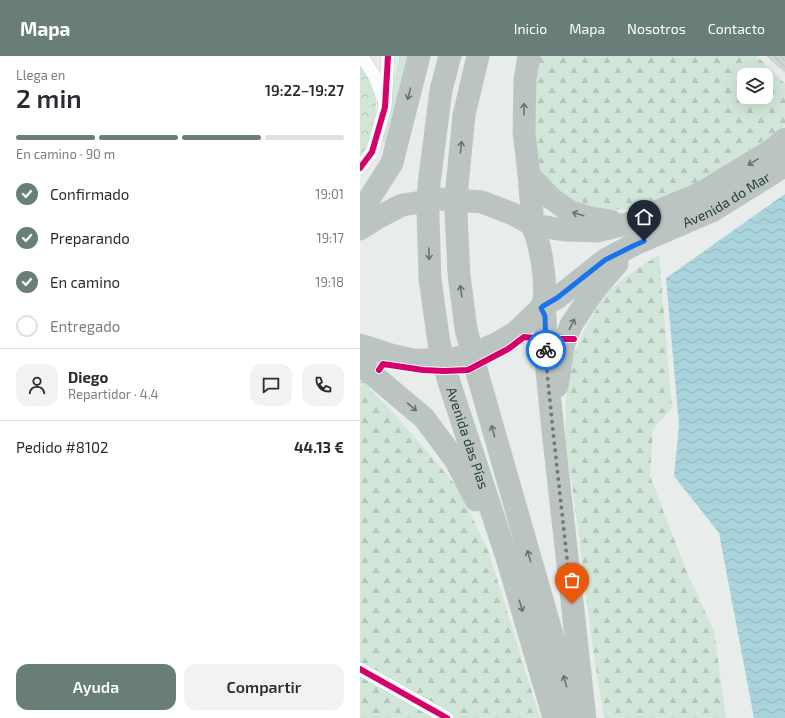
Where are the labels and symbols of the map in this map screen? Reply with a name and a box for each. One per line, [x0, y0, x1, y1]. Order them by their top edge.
one-way arrow [405, 87, 413, 100]
one-way arrow [520, 103, 528, 116]
one-way arrow [457, 141, 465, 154]
one-way arrow [747, 158, 759, 166]
street label: Avenida do Mar [680, 168, 774, 231]
pin [627, 200, 661, 241]
one-way arrow [572, 210, 585, 217]
one-way arrow [425, 247, 433, 260]
one-way arrow [457, 285, 465, 298]
one-way arrow [569, 319, 576, 331]
courier [526, 330, 566, 370]
street label: Avenida das Pías [443, 385, 493, 491]
one-way arrow [406, 403, 417, 412]
one-way arrow [489, 424, 497, 437]
one-way arrow [525, 549, 533, 562]
pin [555, 563, 589, 604]
one-way arrow [518, 599, 525, 612]
one-way arrow [561, 674, 568, 687]

